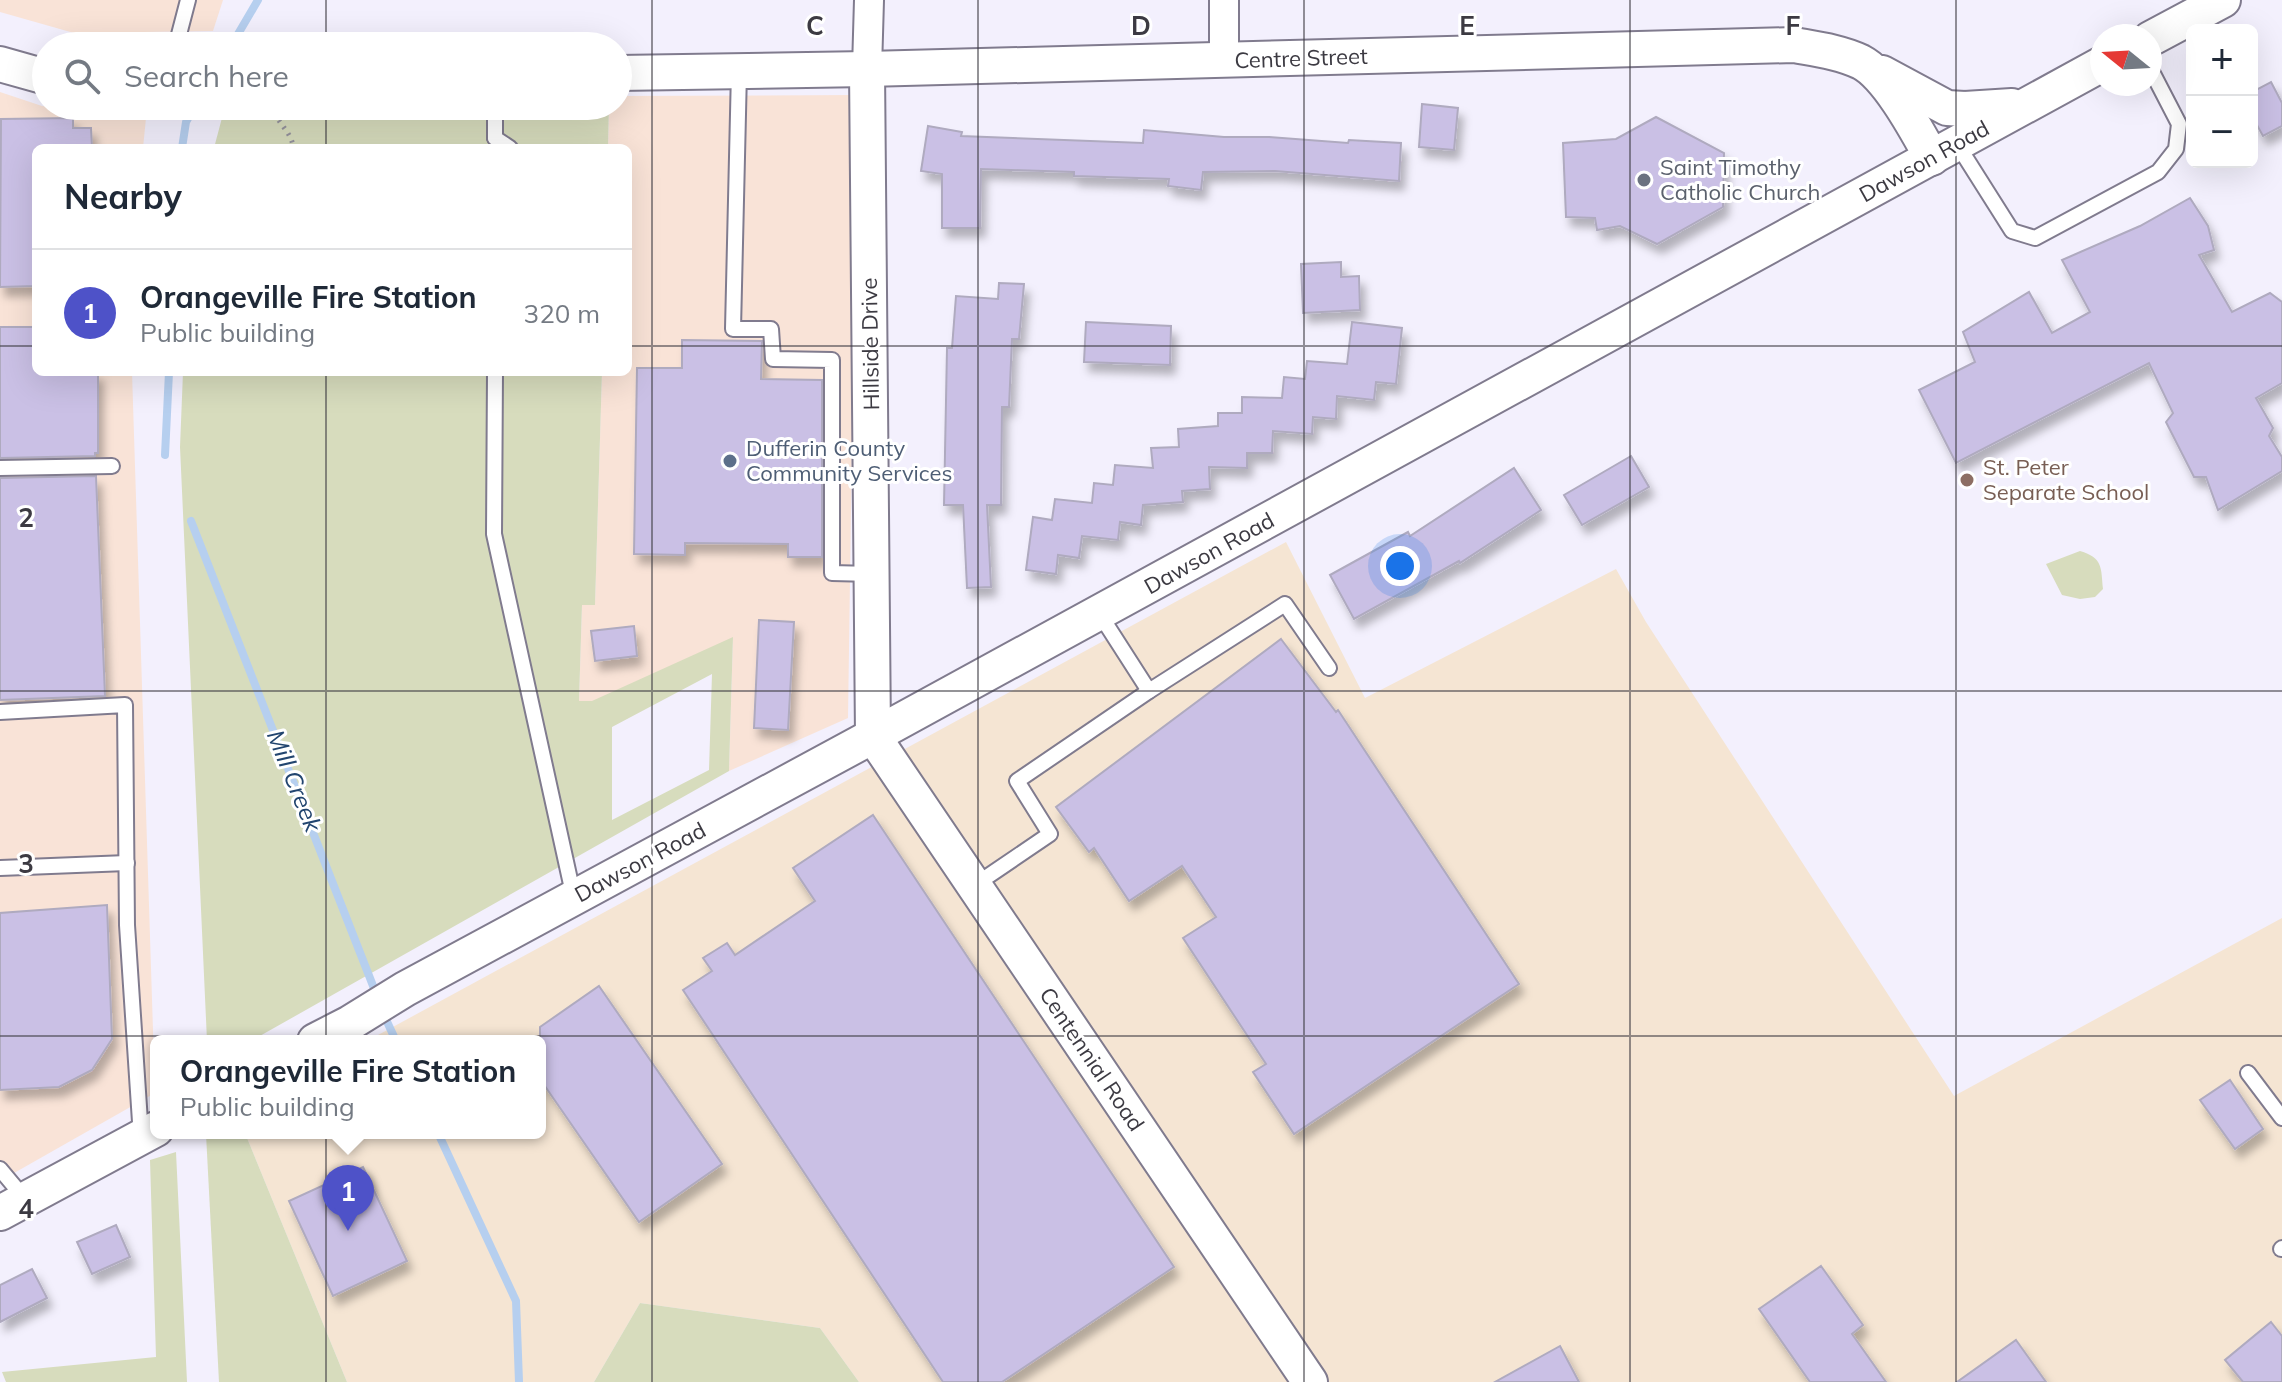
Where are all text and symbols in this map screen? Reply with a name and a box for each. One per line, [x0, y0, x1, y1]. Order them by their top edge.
text: C [806, 9, 824, 42]
text: D [1131, 9, 1151, 42]
text: E [1459, 9, 1475, 42]
text: F [1786, 9, 1801, 42]
north arrow [2090, 24, 2162, 96]
map controls [2186, 24, 2258, 168]
button: + [2186, 24, 2258, 96]
search box [32, 32, 632, 120]
street label: Centre Street [1234, 42, 1368, 74]
icon: search [60, 54, 104, 98]
text: Search here [124, 57, 289, 95]
button: − [2186, 96, 2258, 168]
street label: Dawson Road [1854, 114, 1994, 208]
place label: Saint Timothy Catholic Church [1660, 153, 1820, 206]
marker: Saint Timothy Catholic Church [1635, 171, 1653, 189]
text: Nearby [64, 175, 182, 218]
street label: Hillside Drive [855, 277, 885, 411]
text: Orangeville Fire Station [140, 278, 477, 316]
text: 1 [82, 297, 98, 330]
text: 320 m [524, 297, 600, 330]
text: Public building [140, 316, 315, 349]
place label: Dufferin County Community Services [746, 434, 952, 487]
marker: Dufferin County Community Services [721, 452, 739, 470]
place label: St. Peter Separate School [1983, 453, 2149, 506]
marker: St. Peter Separate School [1958, 471, 1976, 489]
text: 2 [18, 501, 34, 534]
street label: Dawson Road [1139, 506, 1279, 600]
your location [1380, 546, 1420, 586]
water label: Mill Creek [261, 725, 329, 837]
street label: Dawson Road [570, 816, 710, 908]
text: 3 [18, 847, 34, 880]
street label: Centennial Road [1033, 982, 1151, 1136]
popup [150, 1035, 546, 1139]
text: Orangeville Fire Station [180, 1052, 516, 1090]
text: Public building [180, 1090, 355, 1123]
pin: 1 [322, 1165, 374, 1231]
text: 4 [18, 1192, 34, 1225]

